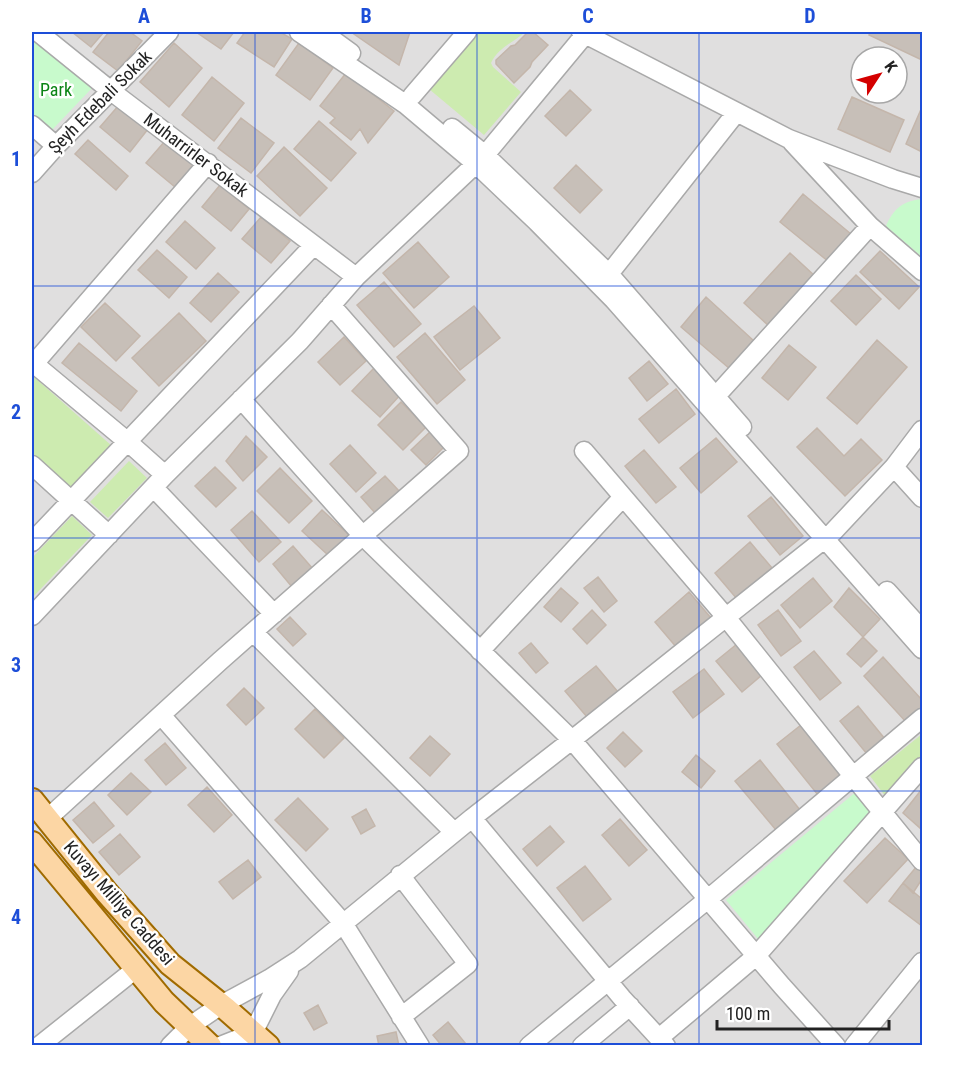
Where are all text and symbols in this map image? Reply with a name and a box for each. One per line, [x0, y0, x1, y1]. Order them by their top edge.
text: A [138, 4, 150, 28]
text: B [360, 4, 372, 28]
text: C [582, 4, 594, 28]
text: D [804, 4, 816, 28]
north arrow [849, 45, 909, 105]
street label: Şeyh Edebali Sokak [44, 46, 156, 158]
text: K [880, 57, 901, 76]
park label: Park [40, 79, 72, 100]
street label: Muharrirler Sokak [140, 108, 253, 201]
text: 1 [11, 147, 21, 171]
text: 2 [11, 400, 21, 424]
text: 3 [11, 653, 21, 677]
street label: Kuvayı Milliye Caddesi [60, 836, 179, 969]
text: 4 [11, 905, 21, 929]
scale bar [717, 993, 890, 1031]
text: 100 m [726, 1003, 770, 1024]

